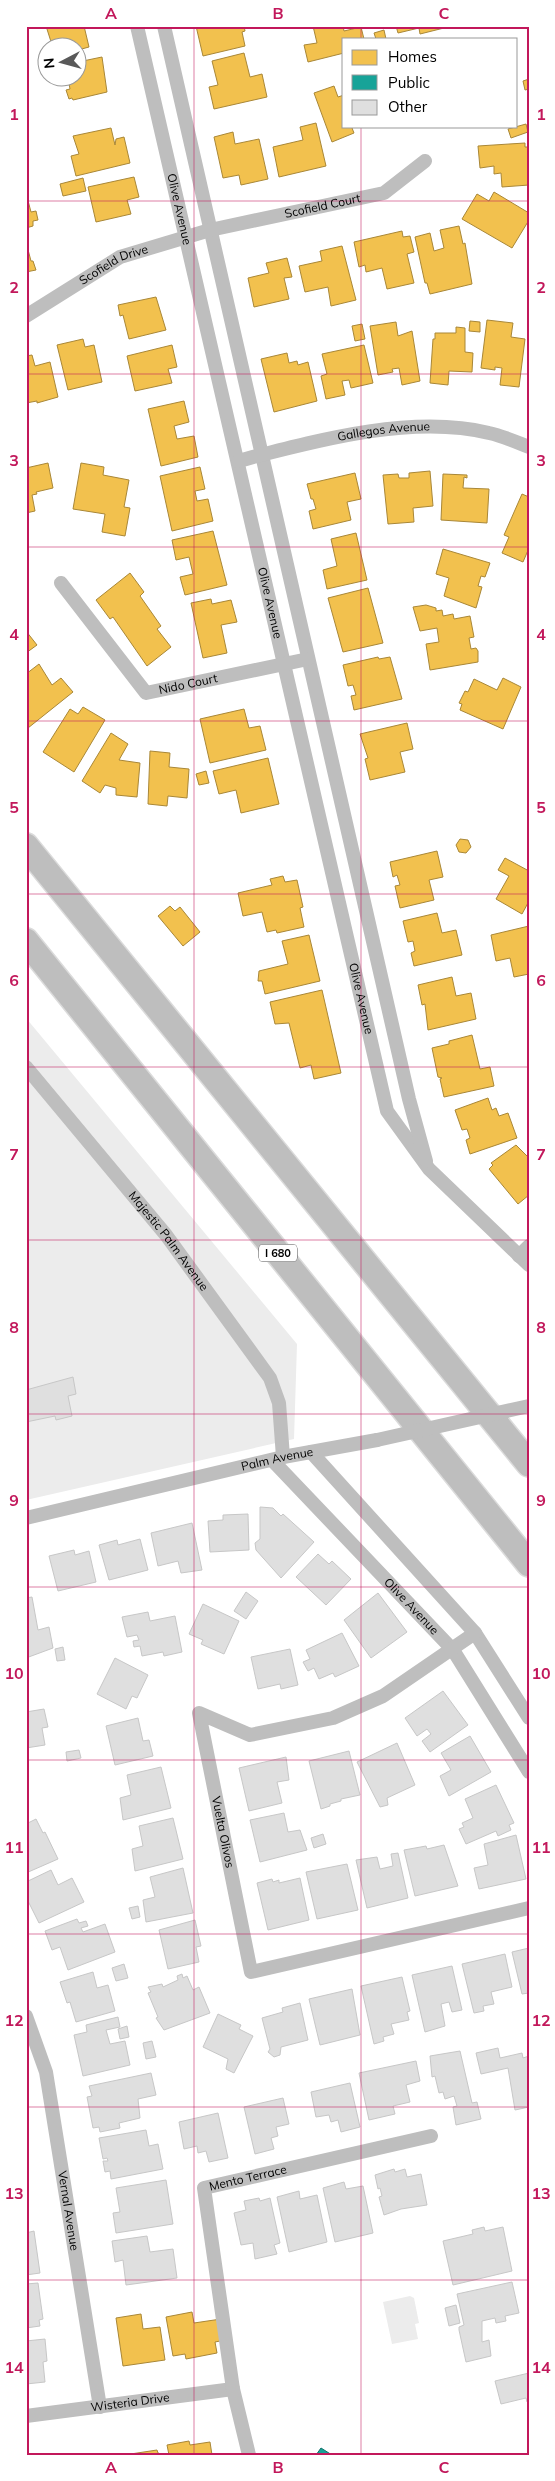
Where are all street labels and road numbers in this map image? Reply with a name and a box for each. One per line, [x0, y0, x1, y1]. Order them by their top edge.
street label: Olive Avenue [164, 172, 195, 246]
street label: Scofield Court [283, 190, 362, 221]
street label: Scofield Drive [76, 241, 150, 288]
street label: Gallegos Avenue [336, 419, 430, 444]
street label: Olive Avenue [255, 566, 286, 640]
street label: Nido Court [157, 670, 219, 697]
street label: Olive Avenue [346, 961, 377, 1036]
street label: Majestic Palm Avenue [126, 1188, 212, 1294]
road number: I 680 [259, 1244, 297, 1262]
street label: Palm Avenue [240, 1444, 314, 1474]
street label: Olive Avenue [381, 1574, 442, 1637]
street label: Vuelta Olivos [209, 1795, 238, 1869]
street label: Mento Terrace [208, 2161, 288, 2194]
street label: Vernal Avenue [55, 2170, 83, 2252]
street label: Wisteria Drive [90, 2389, 170, 2414]

